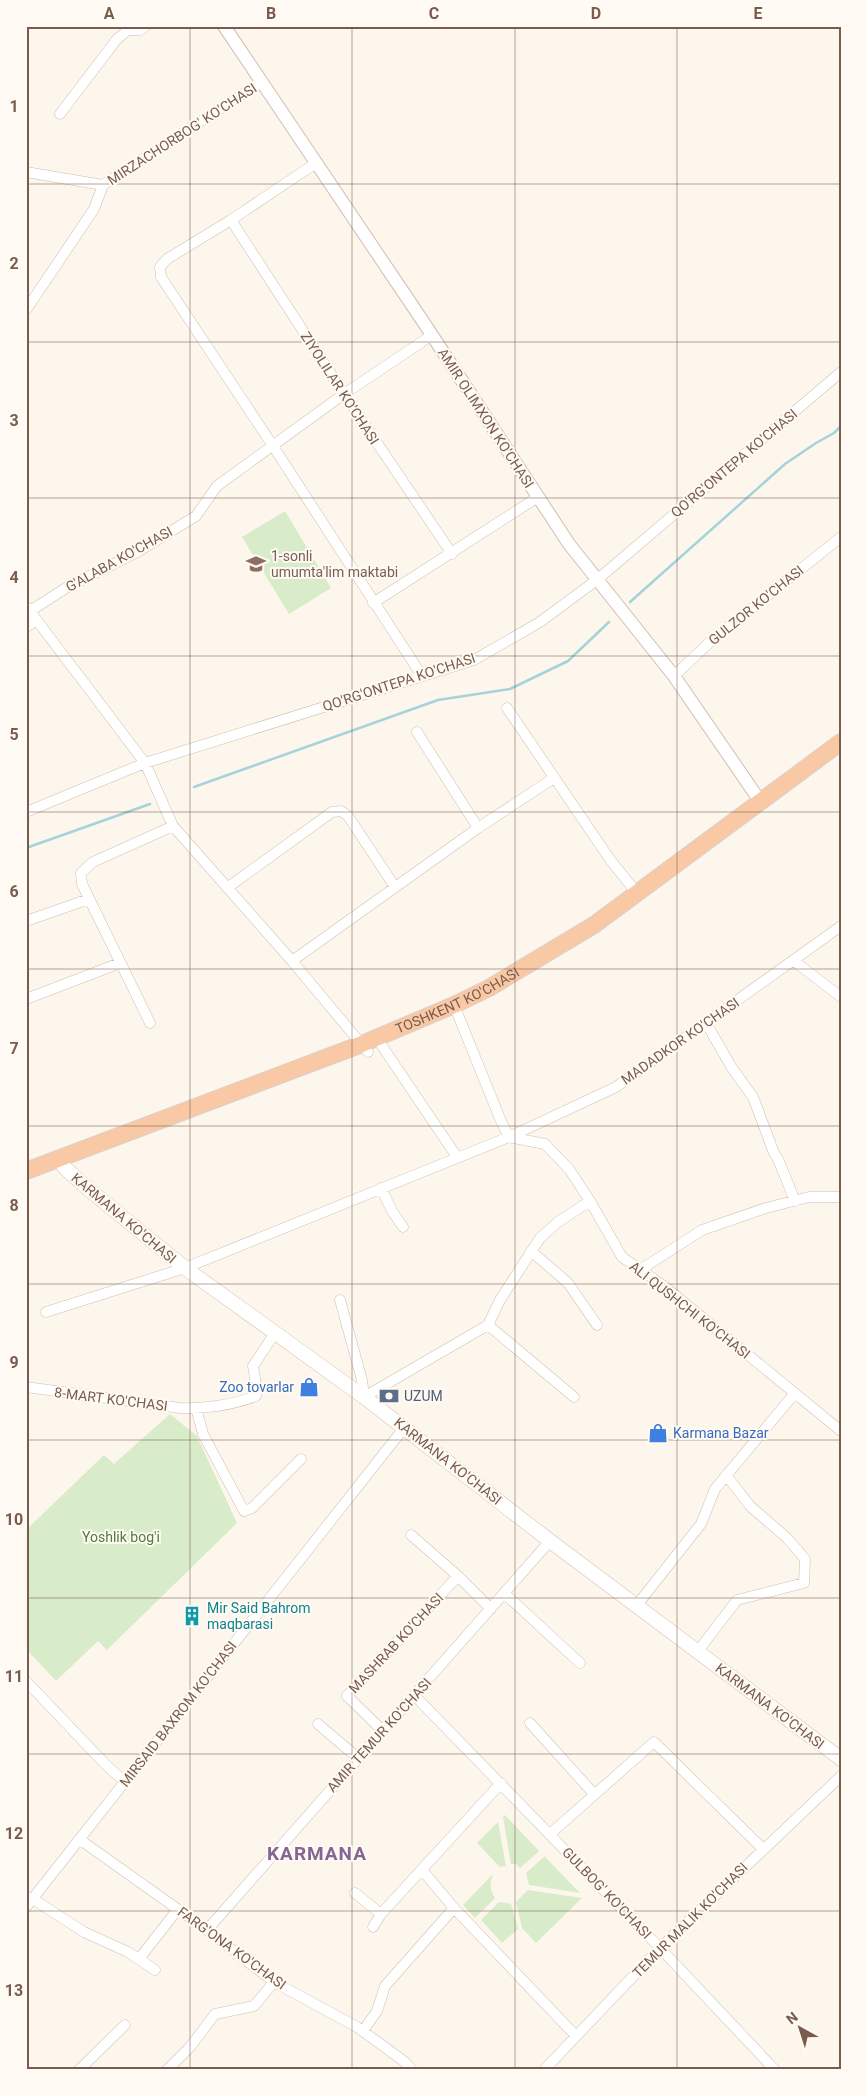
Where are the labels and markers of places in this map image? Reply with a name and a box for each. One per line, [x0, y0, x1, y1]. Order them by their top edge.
place label: 1-sonli umumta'lim maktabi [271, 548, 398, 580]
school or university icon: 1-sonli umumta'lim maktabi [245, 553, 267, 575]
shop icon: Zoo tovarlar [298, 1376, 320, 1398]
place label: Zoo tovarlar [219, 1379, 294, 1395]
bank icon: UZUM [378, 1385, 400, 1407]
place label: UZUM [404, 1388, 443, 1404]
shop icon: Karmana Bazar [647, 1422, 669, 1444]
place label: Karmana Bazar [673, 1425, 769, 1441]
place label: Mir Said Bahrom maqbarasi [207, 1600, 310, 1632]
building icon: Mir Said Bahrom maqbarasi [181, 1605, 203, 1627]

